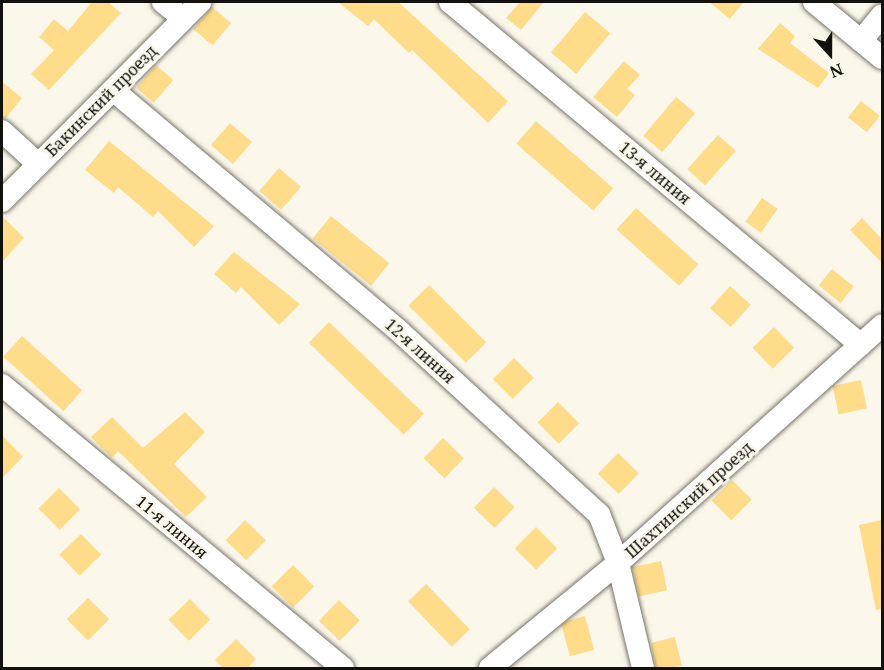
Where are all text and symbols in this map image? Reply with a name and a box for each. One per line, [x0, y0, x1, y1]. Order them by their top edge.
north arrow [800, 24, 860, 84]
street label: Бакинский проезд [41, 41, 161, 161]
text: N [827, 58, 846, 83]
street label: 13-я линия [615, 138, 695, 208]
street label: 12-я линия [381, 315, 459, 387]
street label: Шахтинский проезд [621, 438, 757, 562]
street label: 11-я линия [132, 492, 212, 562]

